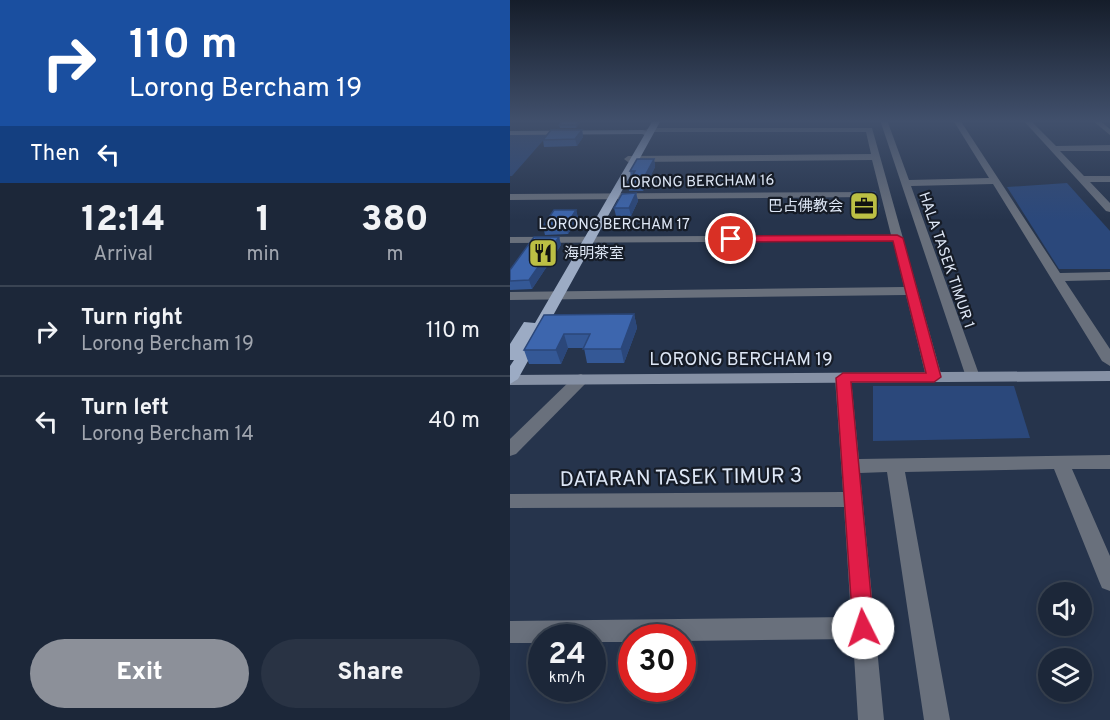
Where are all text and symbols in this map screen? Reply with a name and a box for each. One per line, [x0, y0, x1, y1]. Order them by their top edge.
text: 110 m [129, 20, 238, 73]
icon: right [30, 24, 108, 102]
text: Lorong Bercham 19 [129, 72, 362, 106]
icon: left [92, 138, 125, 171]
text: Then [30, 141, 80, 168]
street label: LORONG BERCHAM 16 [621, 172, 775, 193]
office icon: 巴占佛教会 [848, 190, 880, 222]
street label: HALA TASEK TIMUR 1 [913, 190, 978, 331]
place label: 巴占佛教会 [768, 197, 843, 217]
text: 12:14 [81, 198, 165, 244]
text: 1 [256, 198, 271, 244]
text: 380 [361, 198, 429, 244]
pin [705, 213, 756, 264]
street label: LORONG BERCHAM 17 [538, 216, 690, 235]
icon: arrive [714, 222, 747, 255]
restaurant icon: 海明茶室 [527, 237, 559, 269]
text: Arrival [93, 242, 153, 268]
text: min [247, 242, 280, 268]
text: m [386, 242, 403, 268]
place label: 海明茶室 [564, 245, 624, 264]
text: Turn right [81, 305, 183, 332]
icon: right [30, 315, 63, 348]
text: 110 m [426, 318, 480, 345]
text: Lorong Bercham 19 [81, 332, 254, 358]
street label: LORONG BERCHAM 19 [649, 349, 833, 372]
text: Turn left [81, 395, 169, 422]
icon: left [30, 405, 63, 438]
text: 40 m [428, 408, 480, 435]
text: Lorong Bercham 14 [81, 422, 254, 448]
street label: DATARAN TASEK TIMUR 3 [559, 463, 803, 494]
map controls [1038, 582, 1092, 702]
button: sound [1038, 582, 1092, 636]
position arrow [831, 596, 895, 660]
speed limit sign: 30 [618, 624, 696, 702]
text: 24 [548, 637, 586, 674]
button: Exit [30, 639, 249, 708]
button: Share [261, 639, 480, 708]
button: layers [1038, 648, 1092, 702]
text: km/h [549, 669, 585, 688]

